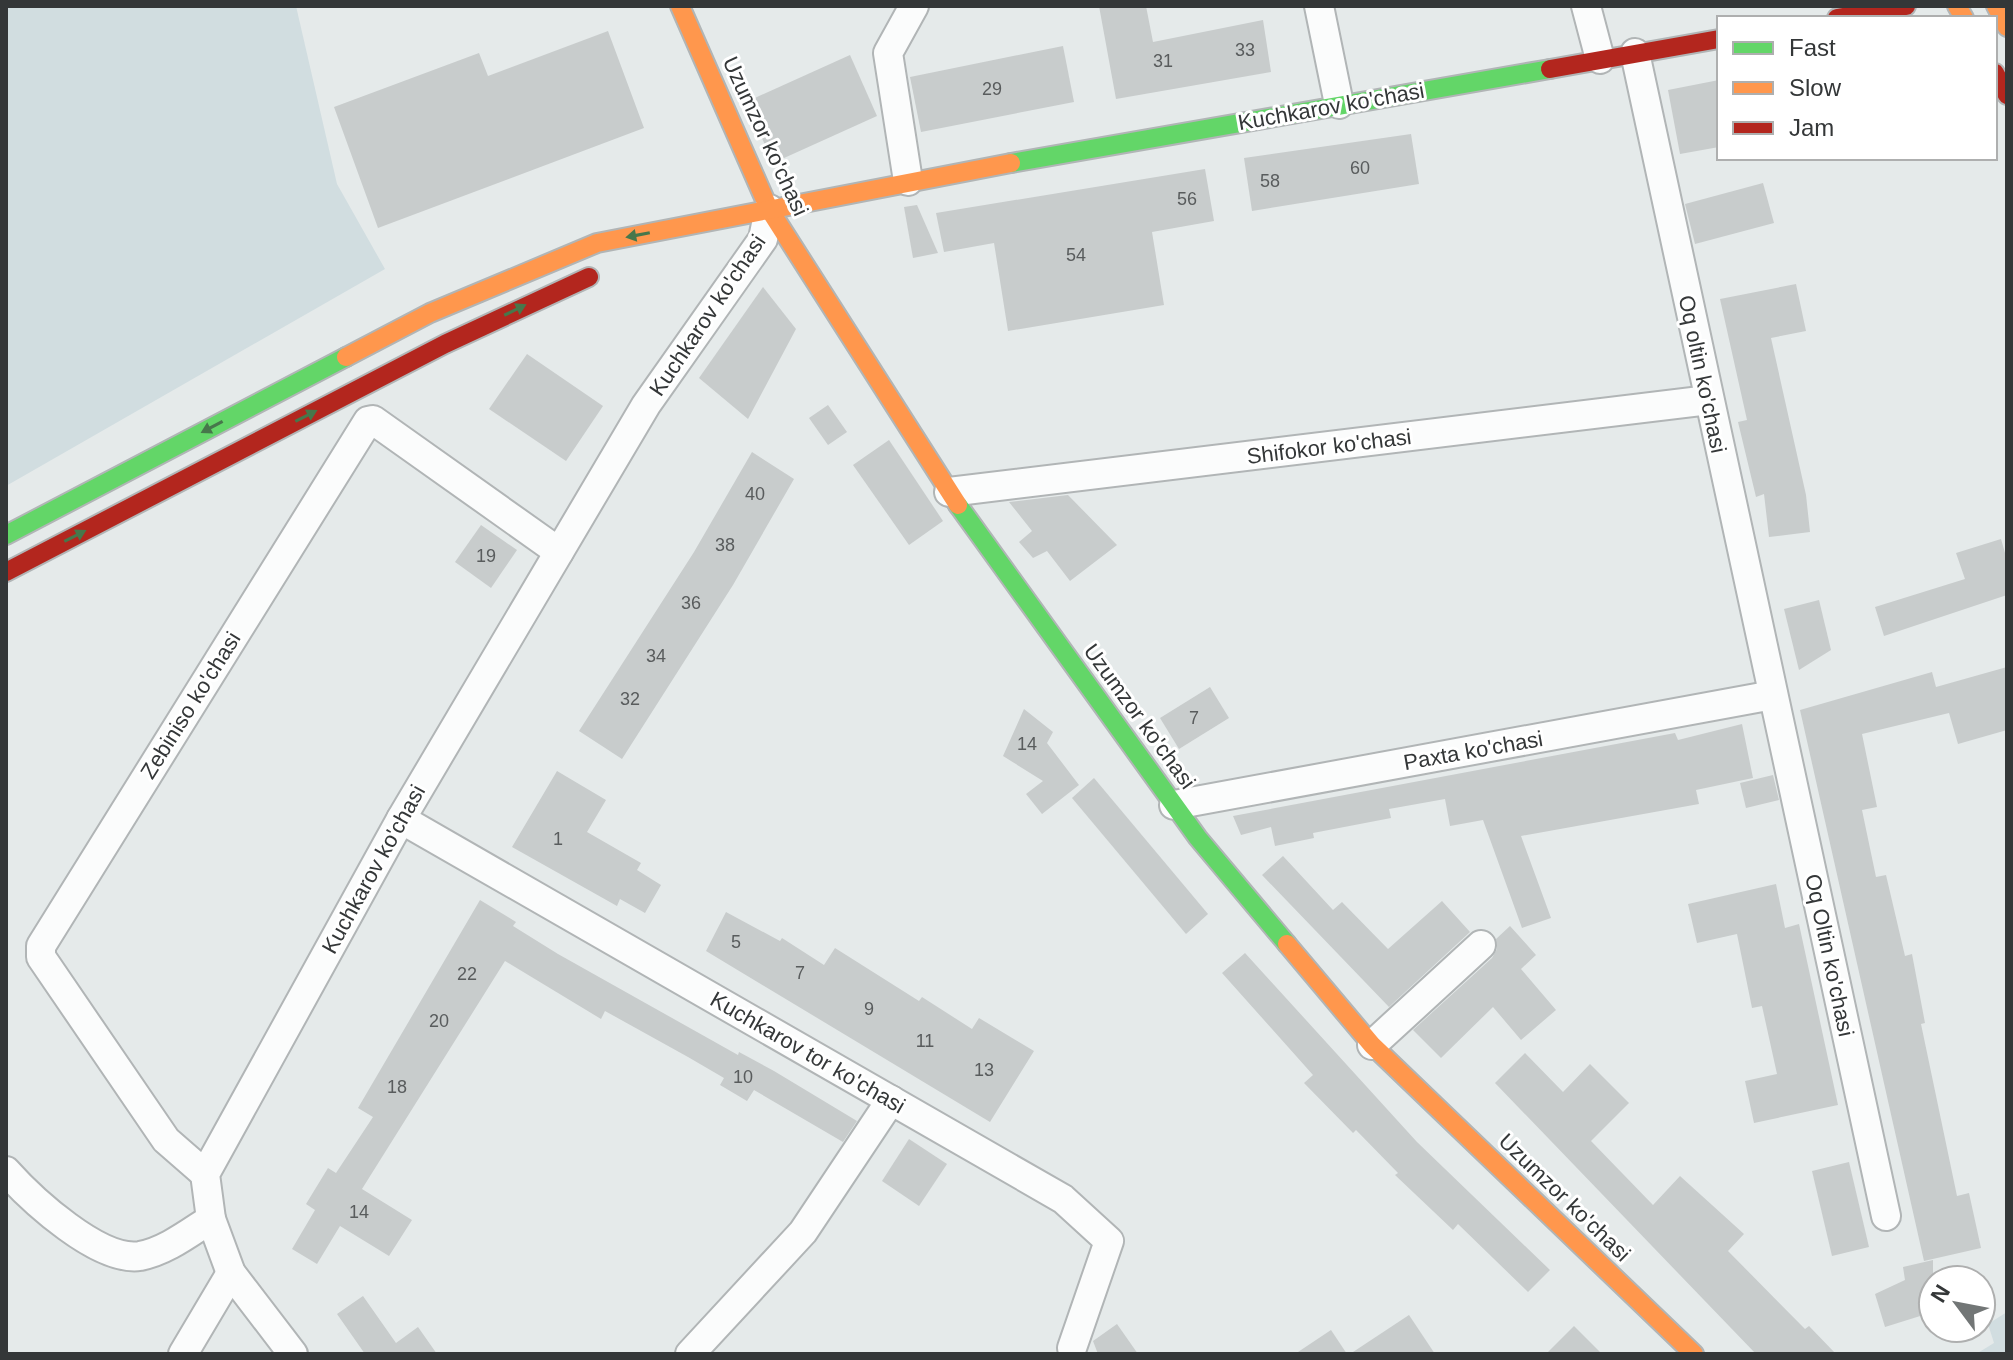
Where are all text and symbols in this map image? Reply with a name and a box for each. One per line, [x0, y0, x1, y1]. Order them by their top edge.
legend [1717, 16, 1997, 160]
text: Fast [1789, 34, 1836, 61]
house number: 33 [1235, 40, 1255, 60]
house number: 31 [1153, 51, 1173, 71]
street label: Uzumzor ko'chasi [718, 53, 813, 220]
text: Slow [1789, 74, 1842, 101]
street label: Kuchkarov ko'chasi [1236, 78, 1426, 135]
house number: 29 [982, 79, 1002, 99]
text: Jam [1789, 114, 1834, 141]
house number: 60 [1350, 158, 1370, 178]
house number: 58 [1260, 171, 1280, 191]
house number: 56 [1177, 189, 1197, 209]
one-way arrow [625, 229, 650, 241]
street label: Kuchkarov ko'chasi [644, 230, 771, 401]
house number: 54 [1066, 245, 1086, 265]
street label: Oq oltin ko'chasi [1674, 293, 1731, 455]
one-way arrow [504, 303, 527, 316]
one-way arrow [295, 410, 317, 424]
one-way arrow [201, 420, 224, 433]
street label: Shifokor ko'chasi [1245, 424, 1413, 469]
house number: 40 [745, 484, 765, 504]
one-way arrow [64, 529, 87, 542]
house number: 38 [715, 535, 735, 555]
house number: 19 [476, 546, 496, 566]
house number: 36 [681, 593, 701, 613]
street label: Zebiniso ko'chasi [135, 627, 246, 783]
street label: Uzumzor ko'chasi [1079, 639, 1201, 794]
house number: 34 [646, 646, 666, 666]
house number: 32 [620, 689, 640, 709]
house number: 7 [1189, 708, 1199, 728]
street label: Paxta ko'chasi [1401, 726, 1545, 775]
house number: 14 [1017, 734, 1037, 754]
street label: Kuchkarov ko'chasi [317, 781, 430, 958]
house number: 1 [553, 829, 563, 849]
street label: Oq Oltin ko'chasi [1800, 872, 1859, 1039]
house number: 5 [731, 932, 741, 952]
house number: 7 [795, 963, 805, 983]
house number: 22 [457, 964, 477, 984]
street label: Kuchkarov tor ko'chasi [706, 986, 910, 1118]
house number: 9 [864, 999, 874, 1019]
house number: 20 [429, 1011, 449, 1031]
house number: 11 [916, 1031, 934, 1051]
house number: 13 [974, 1060, 994, 1080]
house number: 10 [733, 1067, 753, 1087]
house number: 18 [387, 1077, 407, 1097]
street label: Uzumzor ko'chasi [1494, 1128, 1636, 1266]
house number: 14 [349, 1202, 369, 1222]
north arrow [1917, 1264, 1997, 1344]
text: N [1926, 1280, 1955, 1307]

